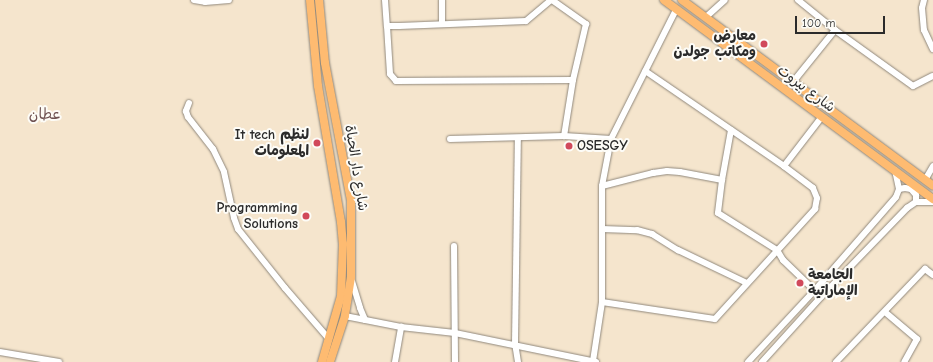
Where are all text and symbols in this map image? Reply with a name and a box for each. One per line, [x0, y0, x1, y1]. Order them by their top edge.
scale bar [797, 8, 887, 34]
text: 100 m [802, 16, 835, 30]
place label: معارض ومكاتب جولدن [674, 28, 756, 60]
marker: معارض ومكاتب جولدن [759, 39, 769, 49]
street label: شارع بيروت [774, 62, 838, 116]
district label: عطان [29, 106, 61, 124]
street label: شارع دار الحياة [341, 124, 371, 212]
place label: It tech لنظم المعلومات [235, 127, 309, 160]
marker: It tech لنظم المعلومات [312, 138, 322, 148]
place label: OSESGY [577, 138, 628, 154]
marker: OSESGY [564, 141, 574, 151]
place label: Programming Solutions [217, 200, 298, 232]
marker: Programming Solutions [301, 211, 311, 221]
place label: الجامعة الإماراتية [808, 267, 858, 300]
marker: الجامعة الإماراتية [795, 278, 805, 288]

